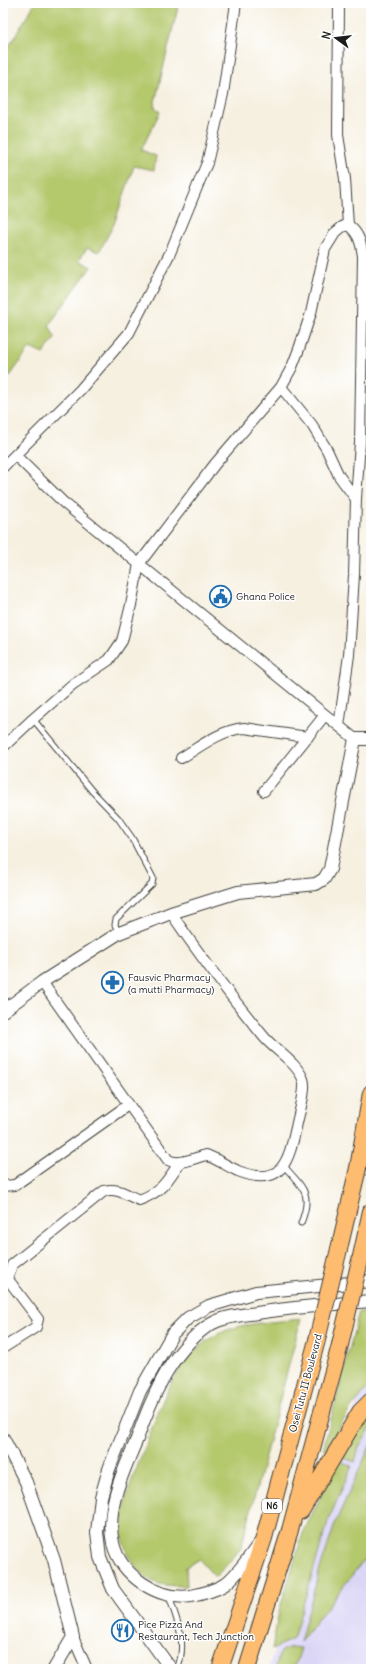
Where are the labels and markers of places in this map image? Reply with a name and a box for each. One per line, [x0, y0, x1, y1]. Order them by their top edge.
public building icon: Ghana Police [207, 583, 233, 609]
place label: Ghana Police [236, 590, 295, 603]
pharmacy icon: Fausvic Pharmacy (a mutti Pharmacy) [100, 970, 126, 996]
place label: Fausvic Pharmacy (a mutti Pharmacy) [128, 971, 214, 996]
restaurant icon: Pice Pizza And Restaurant, Tech Junction [109, 1617, 135, 1643]
place label: Pice Pizza And Restaurant, Tech Junction [138, 1618, 254, 1643]

